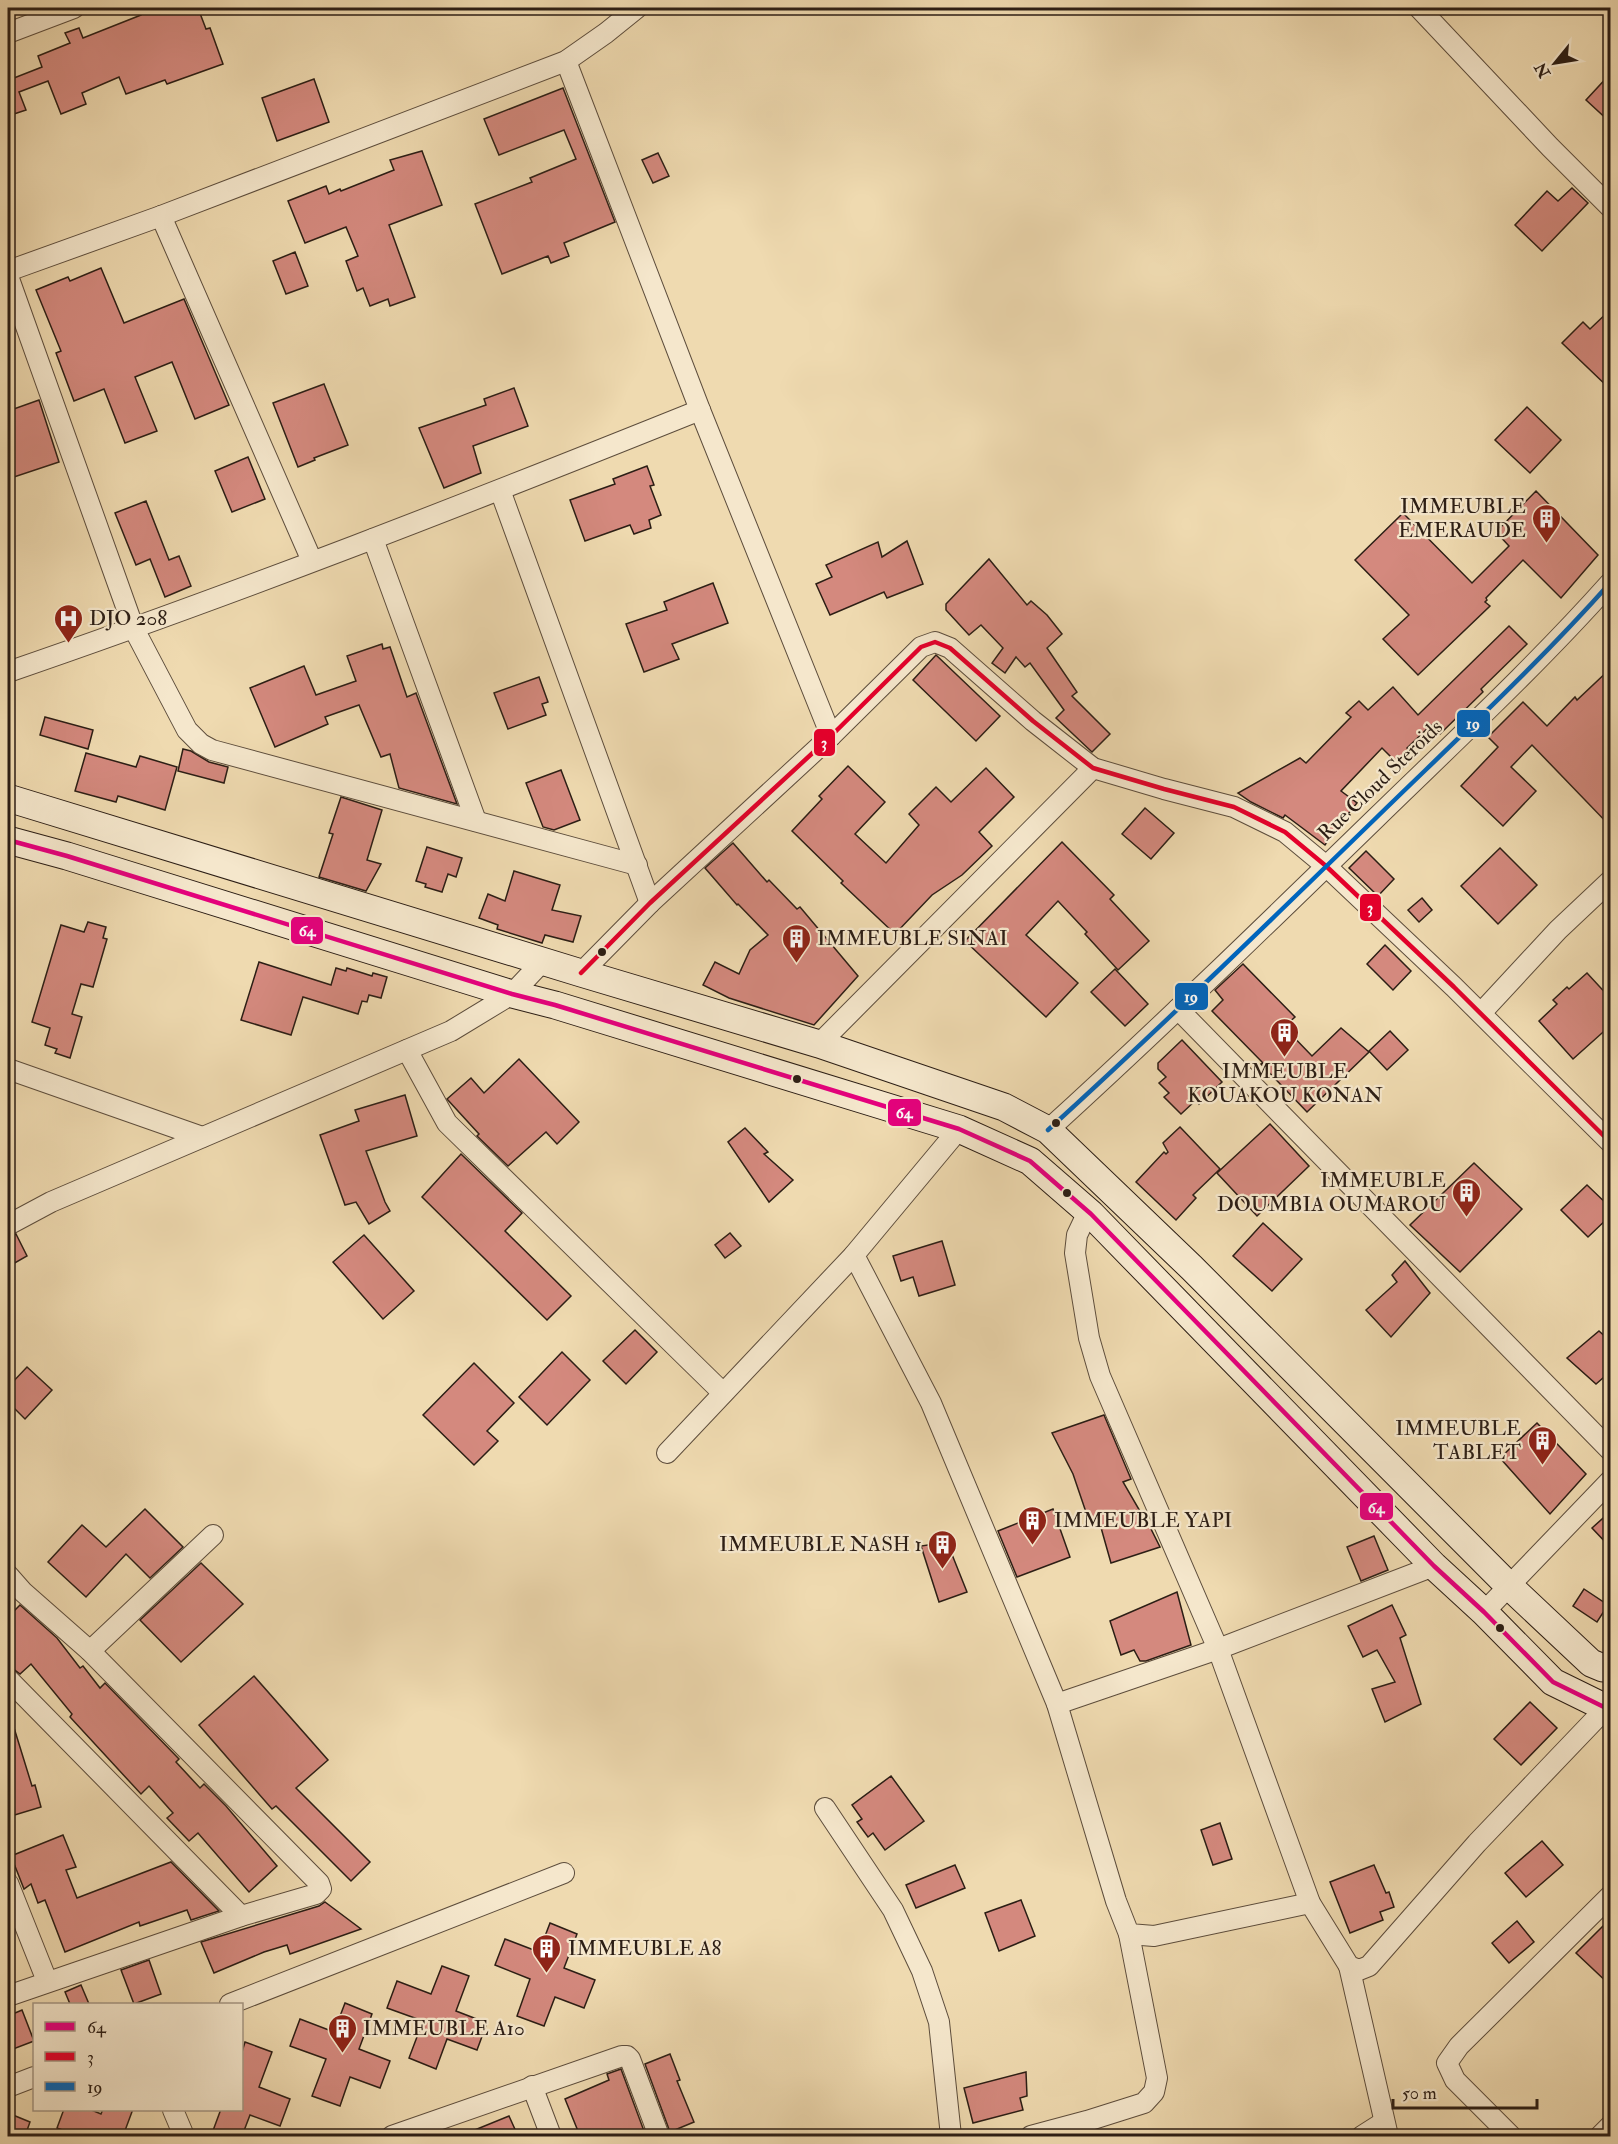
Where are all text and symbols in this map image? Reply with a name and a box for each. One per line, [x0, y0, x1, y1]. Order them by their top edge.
north arrow [1525, 33, 1585, 93]
text: N [1530, 58, 1556, 82]
place label: IMMEUBLE EMERAUDE [1398, 493, 1526, 544]
building icon: IMMEUBLE EMERAUDE [1531, 502, 1563, 544]
hospital icon: DJO 208 [52, 602, 84, 644]
place label: DJO 208 [89, 605, 167, 632]
line badge: 19 [1456, 709, 1491, 738]
street label: Rue Cloud Steroids [1312, 714, 1448, 847]
text: 19 [1466, 714, 1480, 734]
line badge: 3 [813, 728, 836, 757]
text: 3 [821, 733, 827, 753]
line badge: 3 [1359, 893, 1382, 922]
text: 3 [1367, 898, 1373, 918]
line badge: 64 [290, 916, 324, 945]
text: 64 [299, 921, 317, 941]
building icon: IMMEUBLE SINAI [780, 922, 812, 964]
place label: IMMEUBLE SINAI [817, 925, 1008, 952]
unlabelled marker [596, 946, 608, 958]
line badge: 19 [1174, 982, 1209, 1011]
text: 19 [1184, 987, 1198, 1007]
building icon: IMMEUBLE KOUAKOU KONAN [1269, 1016, 1301, 1058]
place label: IMMEUBLE KOUAKOU KONAN [1187, 1058, 1383, 1109]
unlabelled marker [791, 1073, 803, 1085]
line badge: 64 [887, 1098, 922, 1127]
text: 64 [896, 1103, 914, 1123]
unlabelled marker [1050, 1117, 1062, 1129]
place label: IMMEUBLE DOUMBIA OUMAROU [1217, 1167, 1446, 1218]
building icon: IMMEUBLE DOUMBIA OUMAROU [1451, 1176, 1483, 1218]
unlabelled marker [1061, 1187, 1073, 1199]
place label: IMMEUBLE TABLET [1395, 1415, 1521, 1466]
building icon: IMMEUBLE TABLET [1526, 1424, 1558, 1466]
line badge: 64 [1359, 1492, 1394, 1521]
text: 64 [1368, 1498, 1386, 1518]
building icon: IMMEUBLE YAPI [1017, 1504, 1049, 1546]
place label: IMMEUBLE YAPI [1054, 1507, 1232, 1534]
building icon: IMMEUBLE NASH 1 [927, 1528, 959, 1570]
place label: IMMEUBLE NASH 1 [719, 1531, 922, 1558]
unlabelled marker [1494, 1622, 1506, 1634]
building icon: IMMEUBLE A8 [531, 1932, 563, 1974]
place label: IMMEUBLE A8 [568, 1935, 722, 1962]
legend [33, 2003, 243, 2111]
building icon: IMMEUBLE A10 [326, 2012, 358, 2054]
place label: IMMEUBLE A10 [363, 2015, 525, 2042]
text: 64 [87, 2016, 107, 2039]
text: 3 [87, 2046, 94, 2069]
scale bar [1393, 2072, 1537, 2110]
text: 19 [87, 2076, 103, 2099]
text: 50 m [1402, 2082, 1437, 2105]

